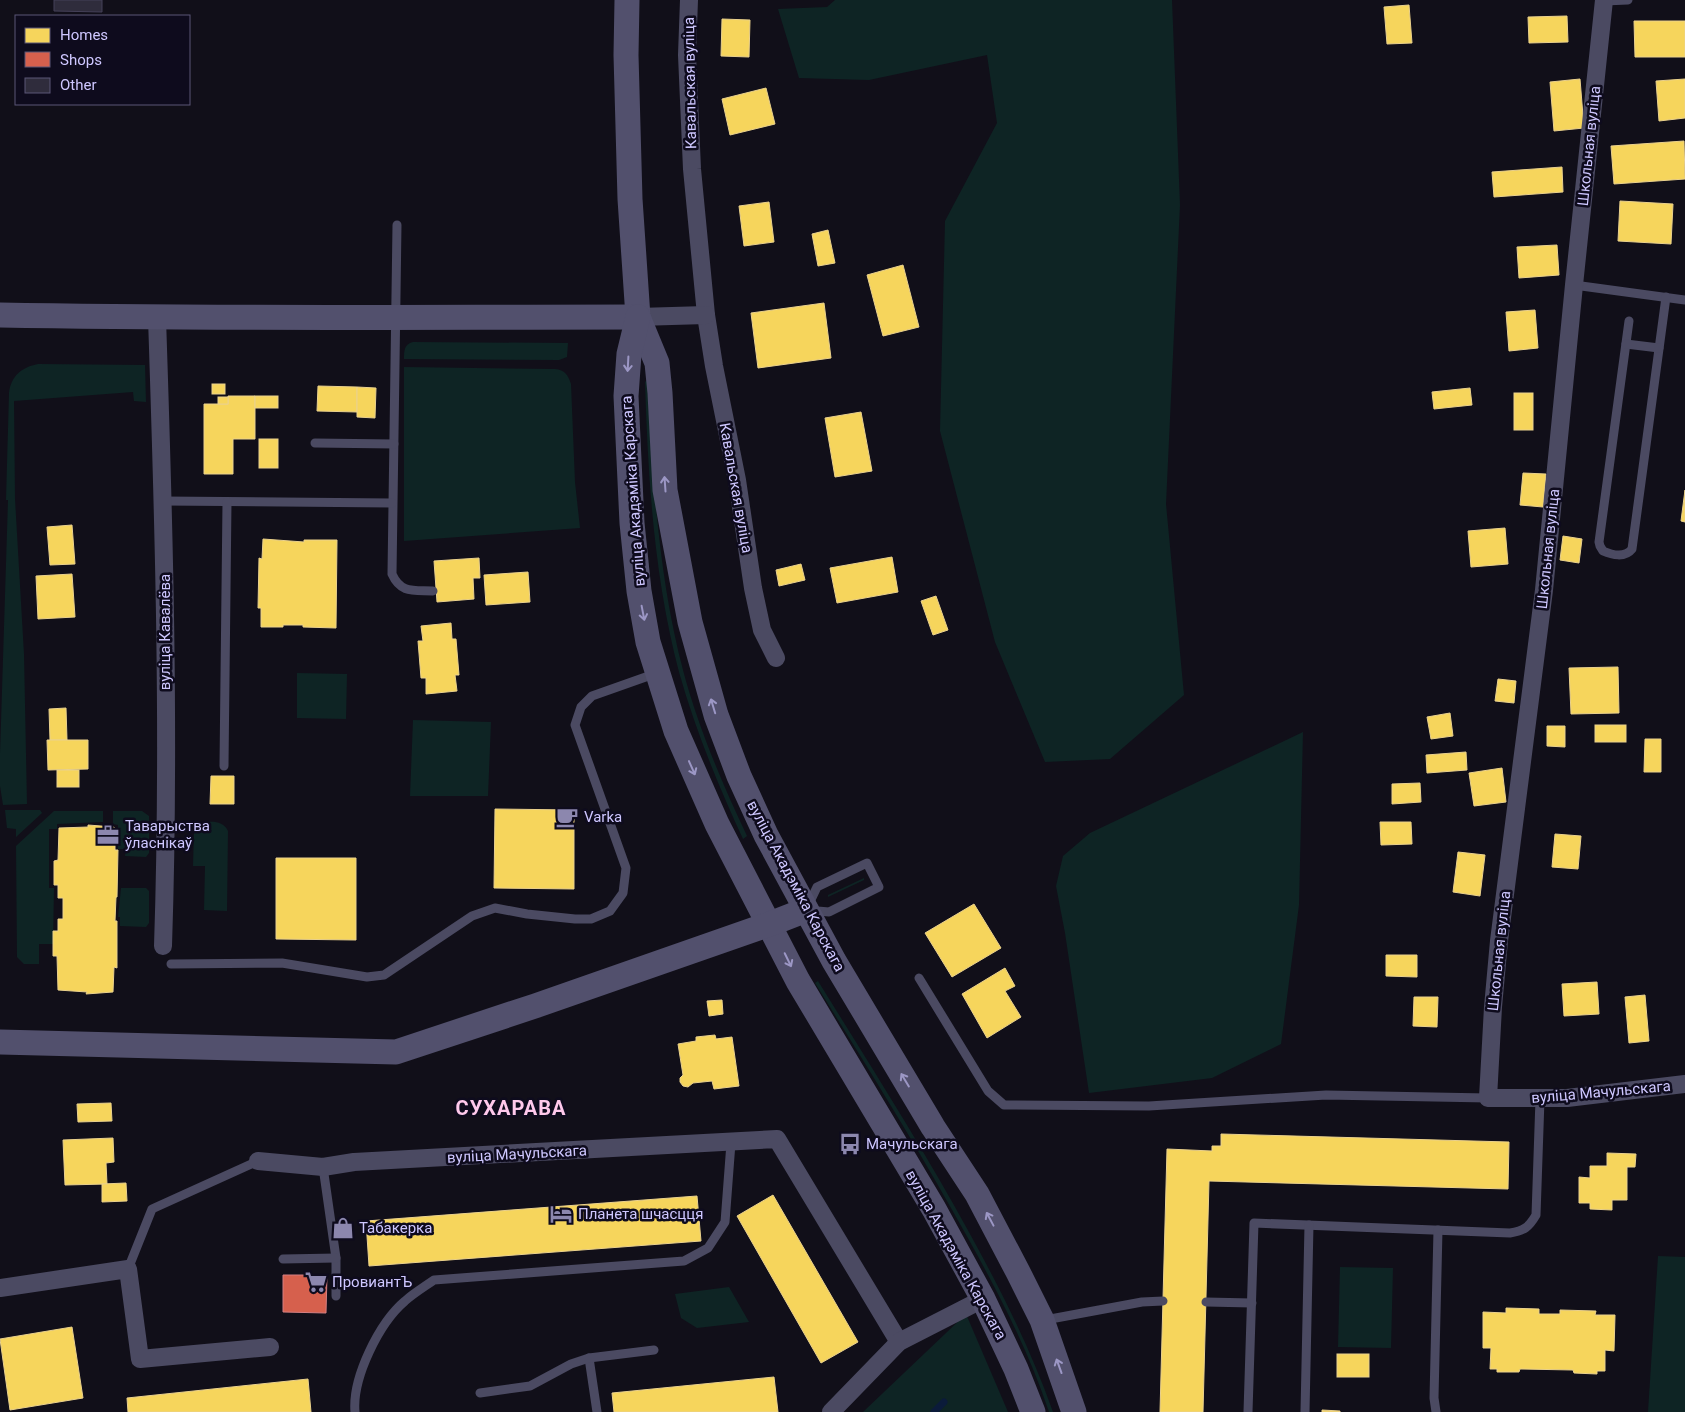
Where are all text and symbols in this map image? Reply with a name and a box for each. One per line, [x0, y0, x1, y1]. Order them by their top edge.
legend [15, 15, 190, 105]
street label: Кавальская вуліца [680, 17, 700, 149]
text: Homes [60, 26, 108, 44]
text: Shops [60, 51, 102, 69]
text: Other [60, 76, 97, 94]
street label: Школьная вуліца [1574, 85, 1604, 207]
one-way arrow [623, 356, 633, 372]
street label: вуліца Акадэміка Карскага [617, 395, 649, 587]
street label: Кавальская вуліца [716, 421, 756, 555]
one-way arrow [661, 477, 670, 493]
street label: Школьная вуліца [1533, 488, 1563, 610]
street label: вуліца Кавалёва [156, 574, 174, 690]
one-way arrow [639, 605, 648, 621]
one-way arrow [708, 699, 718, 715]
one-way arrow [687, 760, 697, 775]
street label: вуліца Акадэміка Карскага [743, 797, 849, 975]
cafe icon: Varka [554, 804, 580, 830]
place label: Varka [584, 808, 622, 826]
place label: Таварыства ўласнікаў [125, 817, 210, 852]
office icon: Таварыства ўласнікаў [95, 822, 121, 848]
street label: Школьная вуліца [1484, 890, 1514, 1012]
one-way arrow [784, 952, 793, 967]
one-way arrow [900, 1074, 910, 1088]
street label: вуліца Мачульскага [1530, 1077, 1672, 1107]
district label: СУХАРАВА [456, 1096, 566, 1120]
bus stop icon: Мачульскага [837, 1131, 863, 1157]
place label: Мачульскага [866, 1135, 958, 1153]
street label: вуліца Мачульскага [447, 1141, 587, 1167]
street label: вуліца Акадэміка Карскага [902, 1167, 1010, 1343]
hotel icon: Планета шчасцця [548, 1201, 574, 1227]
place label: Планета шчасцця [578, 1205, 703, 1223]
one-way arrow [985, 1212, 994, 1227]
shop icon: Табакерка [330, 1215, 356, 1241]
place label: Табакерка [359, 1219, 432, 1237]
supermarket icon: ПровиантЪ [303, 1269, 329, 1295]
place label: ПровиантЪ [332, 1273, 412, 1291]
one-way arrow [1054, 1359, 1063, 1374]

